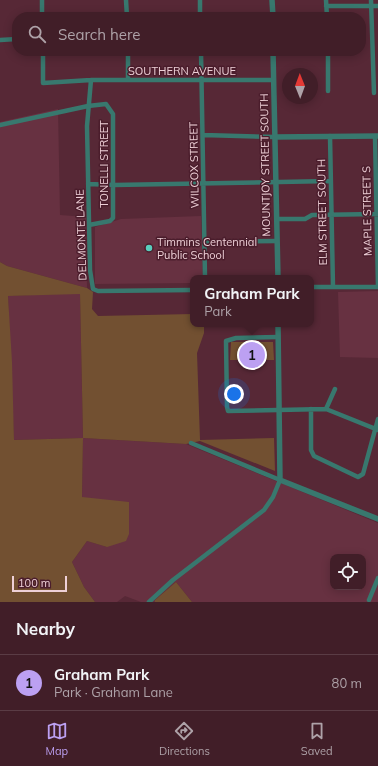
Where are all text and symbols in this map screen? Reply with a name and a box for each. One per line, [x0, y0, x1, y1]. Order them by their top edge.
search box [12, 12, 366, 56]
icon: search [26, 23, 48, 45]
text: Search here [58, 25, 140, 44]
street label: SOUTHERN AVENUE [128, 64, 236, 78]
north arrow [282, 68, 318, 104]
street label: MOUNTJOY STREET SOUTH [257, 93, 273, 237]
street label: TONELLI STREET [97, 120, 111, 208]
street label: WILCOX STREET [186, 121, 202, 208]
street label: ELM STREET SOUTH [314, 159, 330, 265]
street label: MAPLE STREET S [359, 166, 375, 256]
street label: DELMONTE LANE [72, 189, 90, 281]
place label: Timmins Centennial Public School [157, 235, 257, 262]
marker: Timmins Centennial Public School [144, 243, 154, 253]
popup [190, 275, 314, 327]
text: Graham Park [204, 284, 300, 303]
text: Park [204, 303, 232, 319]
pin: 1 [239, 340, 265, 370]
your location [224, 384, 244, 404]
map controls [330, 554, 366, 590]
button: locate [330, 554, 366, 590]
scale bar [12, 574, 67, 593]
text: 100 m [18, 576, 50, 590]
text: Nearby [16, 618, 75, 639]
text: Graham Park [54, 665, 149, 684]
text: 1 [25, 675, 33, 691]
text: 80 m [332, 675, 362, 691]
text: Park · Graham Lane [54, 684, 173, 700]
tab: Map [45, 720, 68, 758]
tab: Directions [159, 720, 210, 758]
tab: Saved [301, 720, 333, 758]

